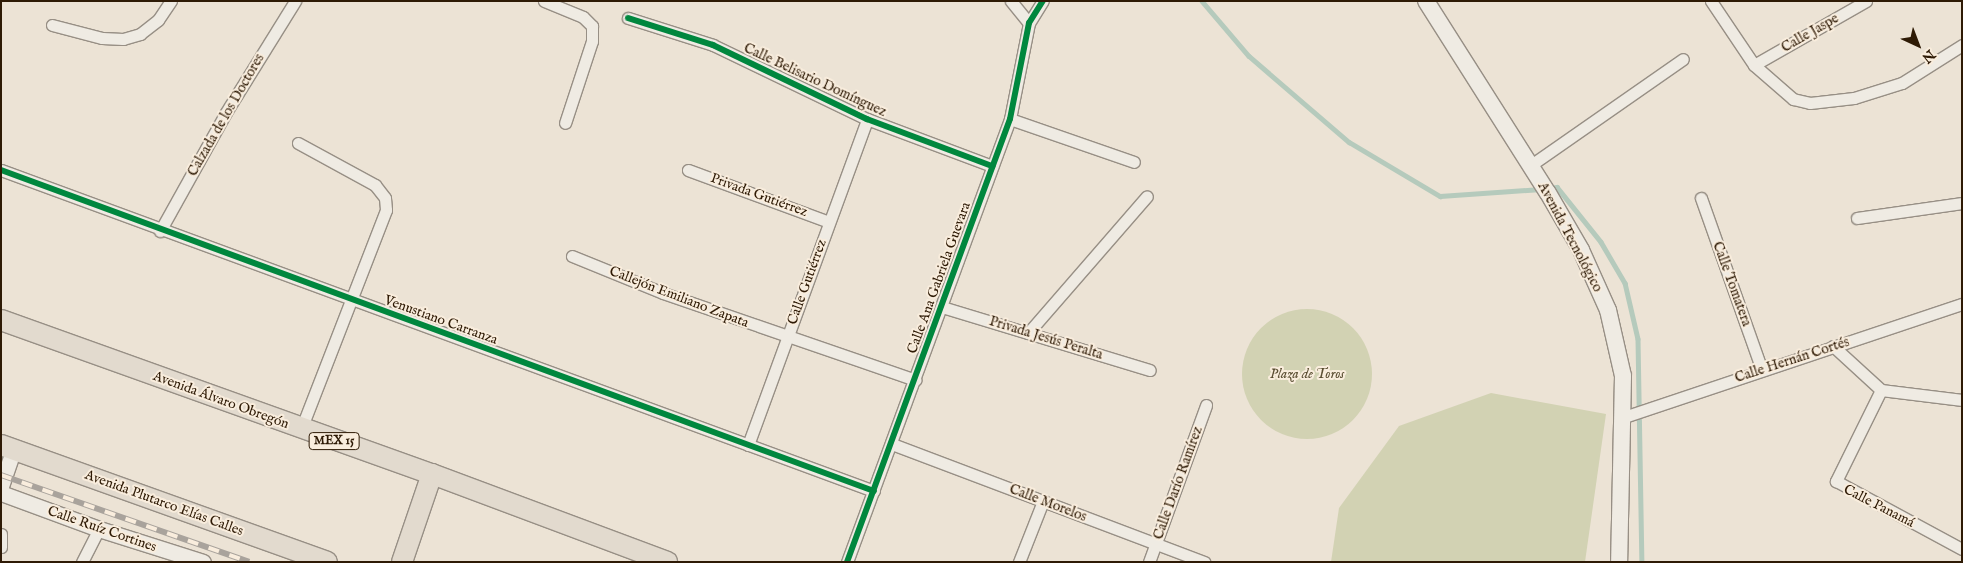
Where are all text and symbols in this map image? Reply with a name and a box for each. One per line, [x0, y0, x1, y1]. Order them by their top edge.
street label: Calle Jaspe [1778, 10, 1842, 56]
north arrow [1893, 20, 1943, 70]
street label: Calle Belisario Domínguez [741, 40, 889, 120]
text: N [1918, 45, 1939, 67]
street label: Calzada de los Doctores [184, 51, 268, 179]
street label: Privada Gutiérrez [708, 170, 810, 220]
street label: Avenida Tecnológico [1534, 179, 1606, 295]
street label: Calle Ana Gabriela Guevara [904, 200, 974, 356]
street label: Calle Gutiérrez [784, 237, 830, 327]
street label: Calle Tomatera [1709, 239, 1755, 329]
street label: Callejón Emiliano Zapata [607, 263, 751, 331]
street label: Venustiano Carranza [382, 292, 500, 348]
street label: Privada Jesús Peralta [987, 313, 1105, 363]
street label: Calle Hernán Cortés [1733, 334, 1851, 386]
park label: Plaza de Toros [1270, 366, 1344, 382]
street label: Avenida Álvaro Obregón [151, 368, 291, 432]
street label: Calle Darío Ramírez [1150, 424, 1206, 542]
road number: MEX 15 [308, 432, 360, 451]
street label: Avenida Plutarco Elías Calles [82, 466, 246, 540]
street label: Calle Morelos [1007, 481, 1089, 525]
street label: Calle Panamá [1841, 481, 1917, 531]
street label: Calle Ruíz Cortines [45, 502, 159, 556]

